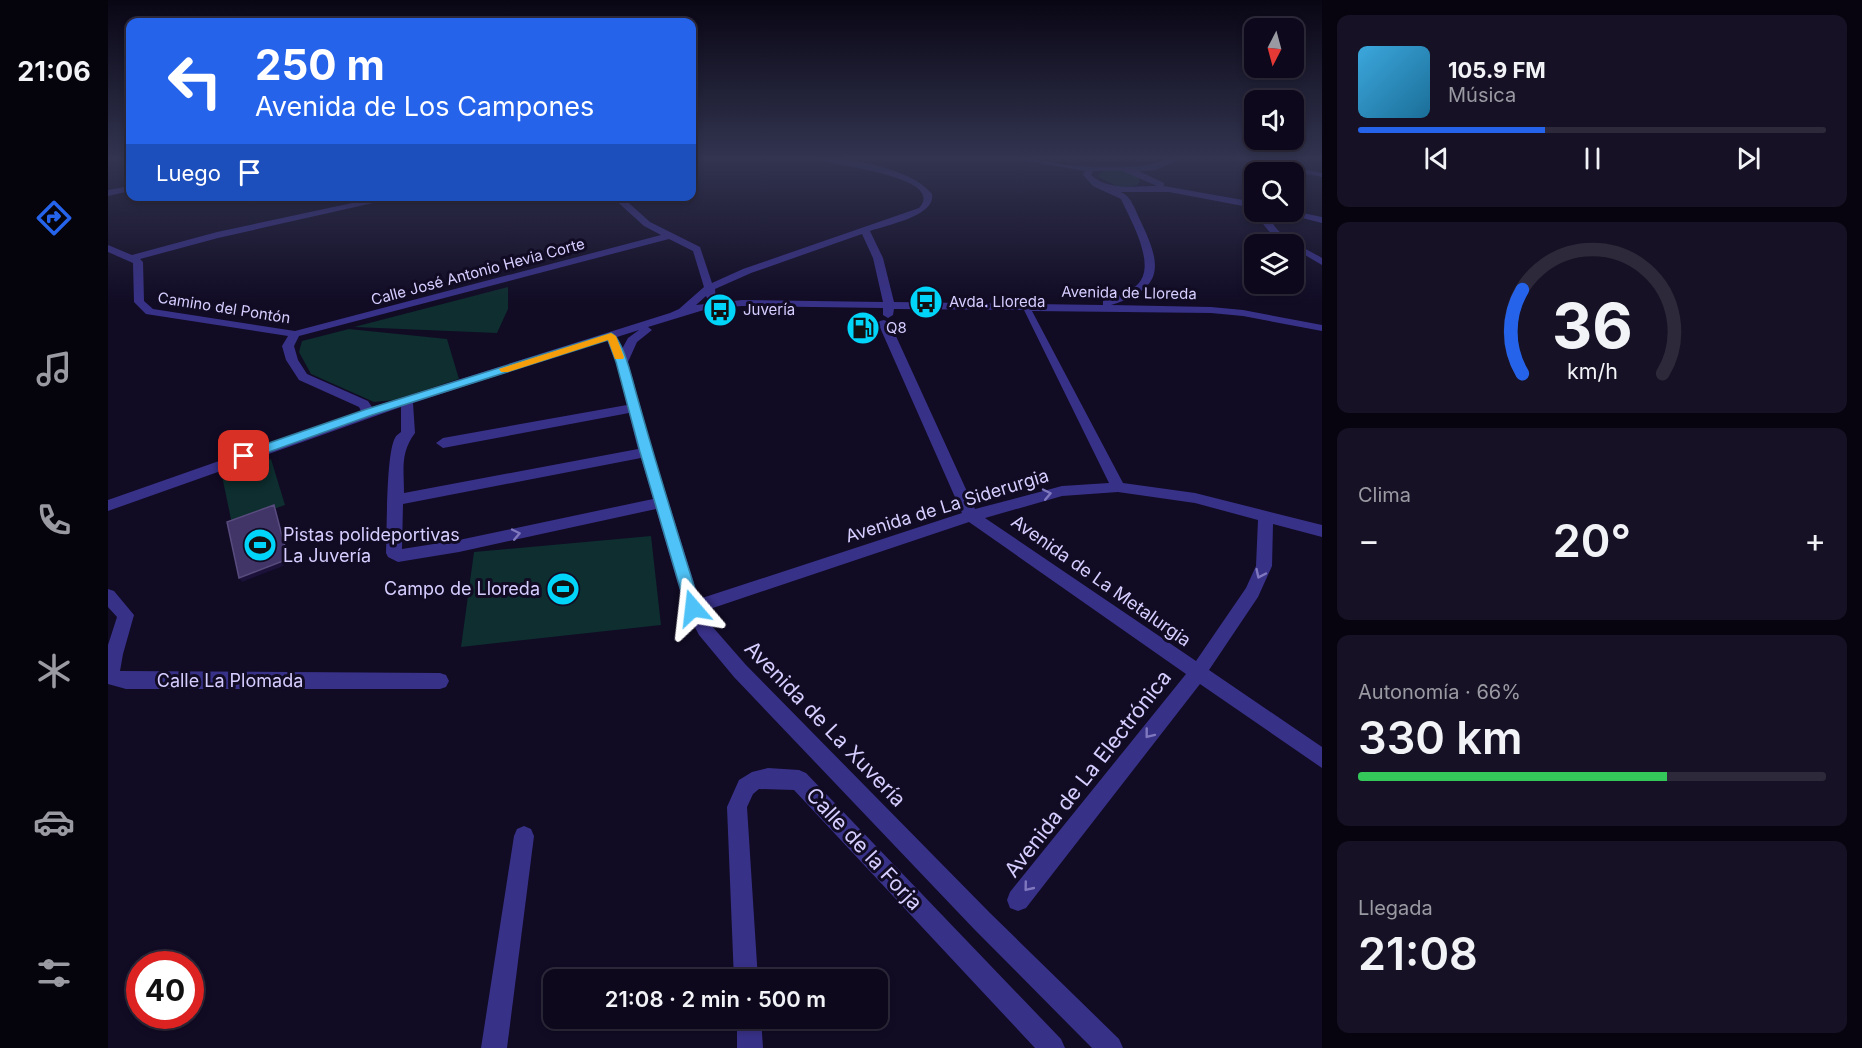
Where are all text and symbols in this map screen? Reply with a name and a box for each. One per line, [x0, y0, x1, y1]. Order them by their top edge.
north arrow [1244, 18, 1304, 78]
map controls [1244, 18, 1304, 294]
text: 250 m [255, 39, 385, 90]
icon: left [156, 42, 234, 120]
text: 21:06 [17, 55, 91, 88]
text: 105.9 FM [1448, 57, 1546, 83]
text: Música [1448, 83, 1516, 107]
text: Avenida de Los Campones [255, 90, 594, 123]
button: sound [1244, 90, 1304, 150]
icon: previous [1420, 142, 1453, 175]
icon: pause [1576, 142, 1609, 175]
icon: next [1732, 142, 1765, 175]
icon: arrive [233, 156, 266, 189]
text: Luego [156, 160, 221, 186]
button: search [1244, 162, 1304, 222]
icon: directions [33, 197, 75, 239]
street label: Calle José Antonio Hevia Corte [369, 234, 587, 309]
button: layers [1244, 234, 1304, 294]
street label: Avenida de Lloreda [1061, 282, 1197, 303]
bus stop icon: Avda. Lloreda [908, 284, 944, 320]
street label: Camino del Pontón [156, 288, 292, 327]
text: 36 [1552, 289, 1632, 364]
bus stop icon: Juvería [702, 292, 738, 328]
place label: Avda. Lloreda [949, 292, 1045, 311]
place label: Juvería [743, 300, 795, 319]
fuel station icon: Q8 [845, 310, 881, 346]
place label: Q8 [886, 318, 907, 337]
icon: music [33, 348, 75, 390]
text: km/h [1567, 359, 1617, 385]
pin [218, 430, 269, 481]
icon: arrive [227, 439, 260, 472]
street label: Avenida de La Siderurgia [843, 465, 1051, 546]
text: Clima [1358, 483, 1411, 507]
one-way arrow [1042, 488, 1052, 501]
icon: phone [33, 499, 75, 541]
street label: Avenida de La Metalurgia [1007, 511, 1195, 651]
text: 20° [1553, 513, 1631, 568]
text: − [1358, 520, 1380, 560]
text: + [1804, 520, 1826, 560]
place label: Pistas polideportivas La Juvería [283, 524, 460, 566]
sports icon: Pistas polideportivas La Juvería [242, 527, 278, 563]
one-way arrow [511, 528, 521, 541]
one-way arrow [1255, 568, 1267, 579]
sports icon: Campo de Lloreda [545, 571, 581, 607]
position arrow [661, 576, 725, 640]
place label: Campo de Lloreda [384, 578, 540, 599]
street label: Avenida de La Xuvería [740, 636, 911, 812]
icon: climate [33, 650, 75, 692]
street label: Avenida de La Electrónica [999, 665, 1176, 882]
street label: Calle La Plomada [157, 670, 303, 691]
text: Autonomía · 66% [1358, 680, 1521, 704]
text: 330 km [1358, 710, 1522, 765]
one-way arrow [1145, 727, 1156, 738]
street label: Calle de la Forja [801, 782, 928, 915]
icon: car [33, 801, 75, 843]
one-way arrow [1025, 881, 1036, 892]
text: Llegada [1358, 896, 1433, 920]
text: 21:08 [1358, 926, 1478, 981]
speed limit sign: 40 [126, 951, 204, 1029]
icon: filters [33, 952, 75, 994]
text: 21:08 · 2 min · 500 m [605, 986, 826, 1012]

